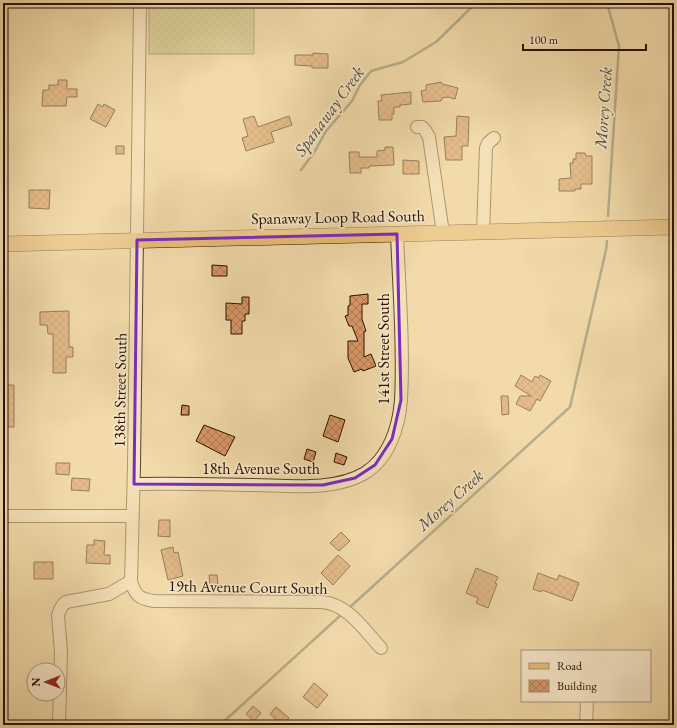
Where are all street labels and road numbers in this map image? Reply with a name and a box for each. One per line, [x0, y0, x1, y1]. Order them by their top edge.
street label: Spanaway Loop Road South [251, 205, 425, 229]
street label: 141st Street South [373, 293, 394, 405]
street label: 138th Street South [108, 332, 132, 448]
street label: 18th Avenue South [202, 458, 320, 479]
street label: 19th Avenue Court South [168, 575, 328, 599]

